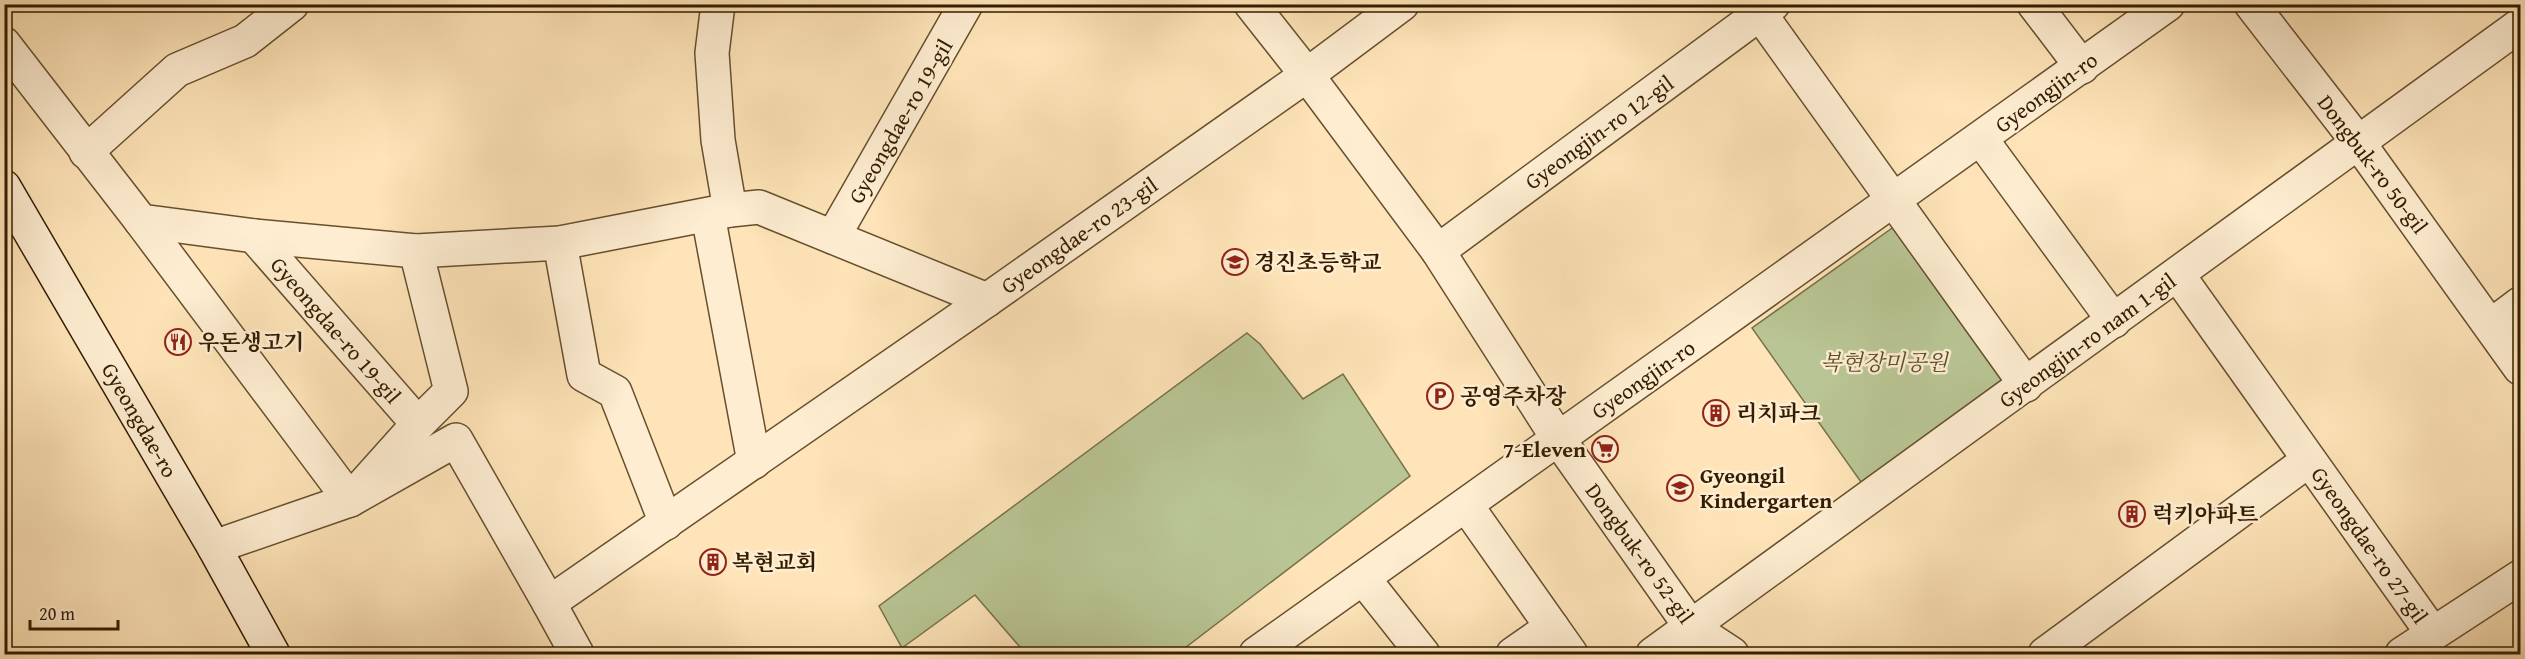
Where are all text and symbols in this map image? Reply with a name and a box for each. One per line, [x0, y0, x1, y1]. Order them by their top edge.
street label: Gyeongdae-ro 19-gil [840, 33, 960, 209]
street label: Gyeongjin-ro [1988, 44, 2104, 140]
street label: Gyeongjin-ro 12-gil [1518, 67, 1680, 197]
street label: Dongbuk-ro 50-gil [2310, 88, 2436, 240]
street label: Gyeongdae-ro 23-gil [994, 169, 1164, 301]
place label: 경진초등학교 [1254, 246, 1382, 278]
school or university icon: 경진초등학교 [1220, 247, 1250, 277]
street label: Gyeongdae-ro 19-gil [263, 250, 409, 410]
street label: Gyeongjin-ro nam 1-gil [1992, 265, 2182, 415]
place label: 우돈생고기 [198, 326, 304, 358]
restaurant icon: 우돈생고기 [163, 327, 193, 357]
street label: Gyeongjin-ro [1585, 331, 1701, 427]
park label: 복현장미공원 [1820, 346, 1950, 378]
street label: Gyeongdae-ro [94, 356, 186, 484]
place label: 공영주차장 [1460, 380, 1567, 412]
parking icon: 공영주차장 [1425, 381, 1455, 411]
place label: 리치파크 [1736, 397, 1821, 429]
building icon: 리치파크 [1701, 398, 1731, 428]
place label: 7-Eleven [1503, 433, 1586, 465]
supermarket icon: 7-Eleven [1590, 434, 1620, 464]
place label: Gyeongil Kindergarten [1700, 459, 1832, 516]
street label: Gyeongdae-ro 27-gil [2304, 460, 2436, 630]
school or university icon: Gyeongil Kindergarten [1665, 473, 1695, 503]
street label: Dongbuk-ro 52-gil [1578, 476, 1702, 630]
place label: 럭키아파트 [2152, 498, 2259, 530]
building icon: 럭키아파트 [2117, 499, 2147, 529]
place label: 복현교회 [732, 546, 817, 578]
building icon: 복현교회 [698, 547, 728, 577]
scale bar [30, 593, 118, 631]
text: 20 m [39, 600, 75, 627]

